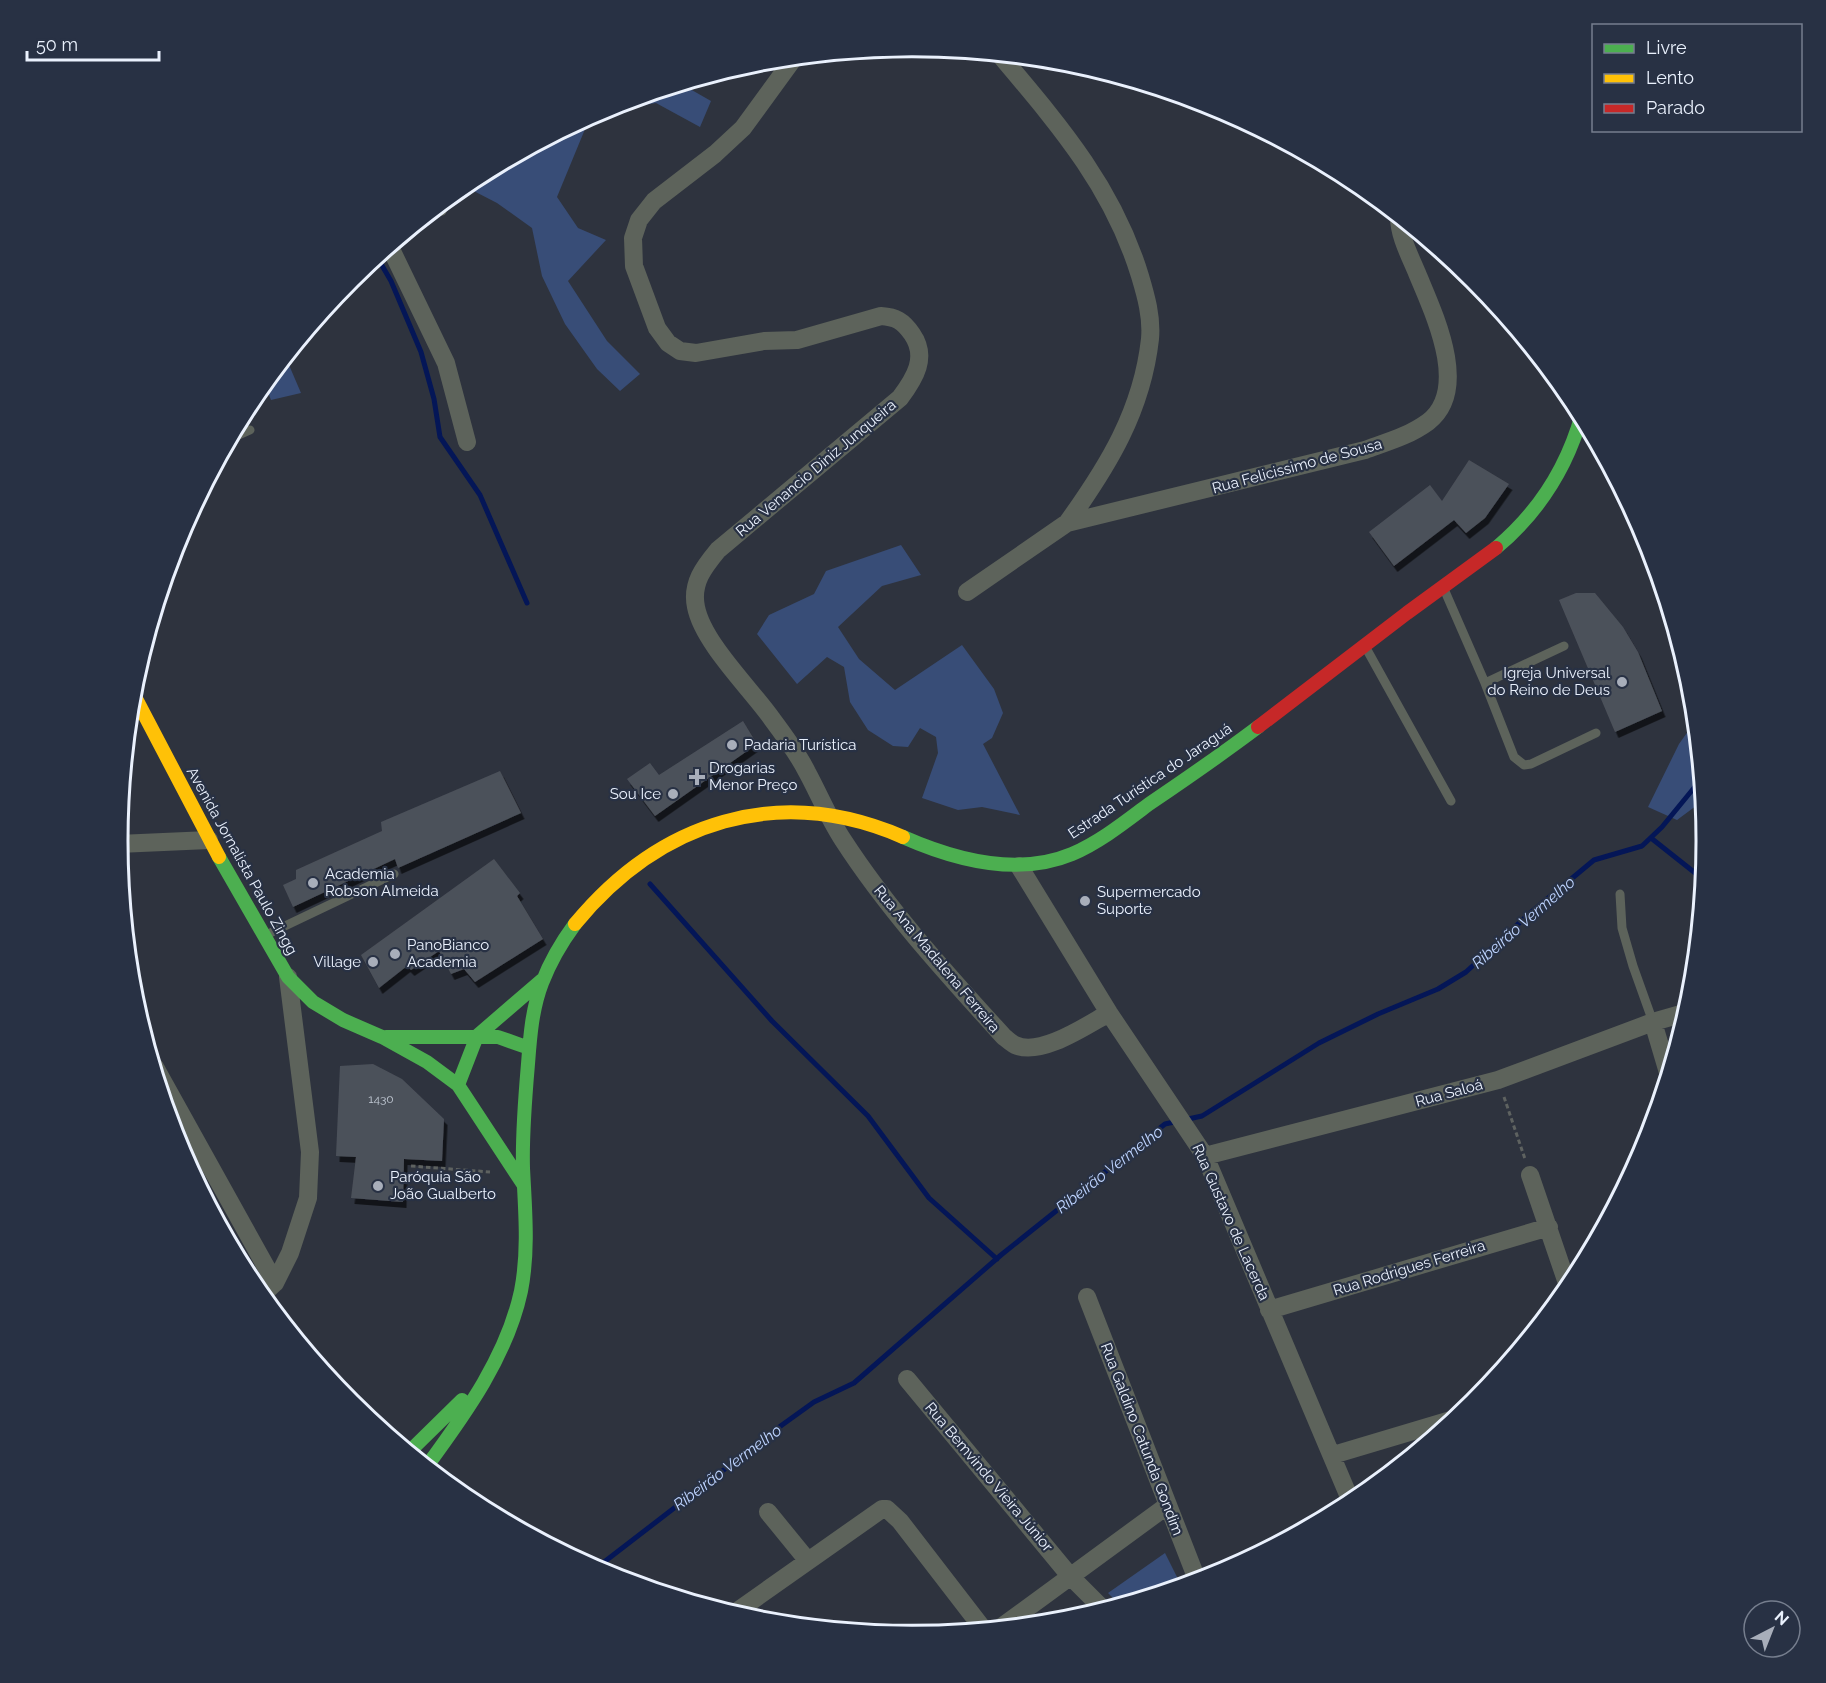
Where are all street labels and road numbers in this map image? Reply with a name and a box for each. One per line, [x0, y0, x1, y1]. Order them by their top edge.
street label: Rua Venancio Diniz Junqueira [732, 396, 900, 540]
street label: Rua Felicissimo de Sousa [1210, 435, 1384, 497]
street label: Estrada Turística do Jaraguá [1065, 719, 1235, 843]
street label: Avenida Jornalista Paulo Zingg [183, 764, 301, 958]
street label: Rua Ana Madalena Ferreira [870, 882, 1004, 1036]
street label: Rua Saloá [1413, 1075, 1485, 1111]
street label: Rua Gustavo de Lacerda [1188, 1141, 1274, 1303]
street label: Rua Rodrigues Ferreira [1331, 1236, 1487, 1300]
street label: Rua Galdino Catunda Gondim [1097, 1340, 1187, 1538]
street label: Rua Bemvindo Vieira Júnior [921, 1399, 1057, 1556]

